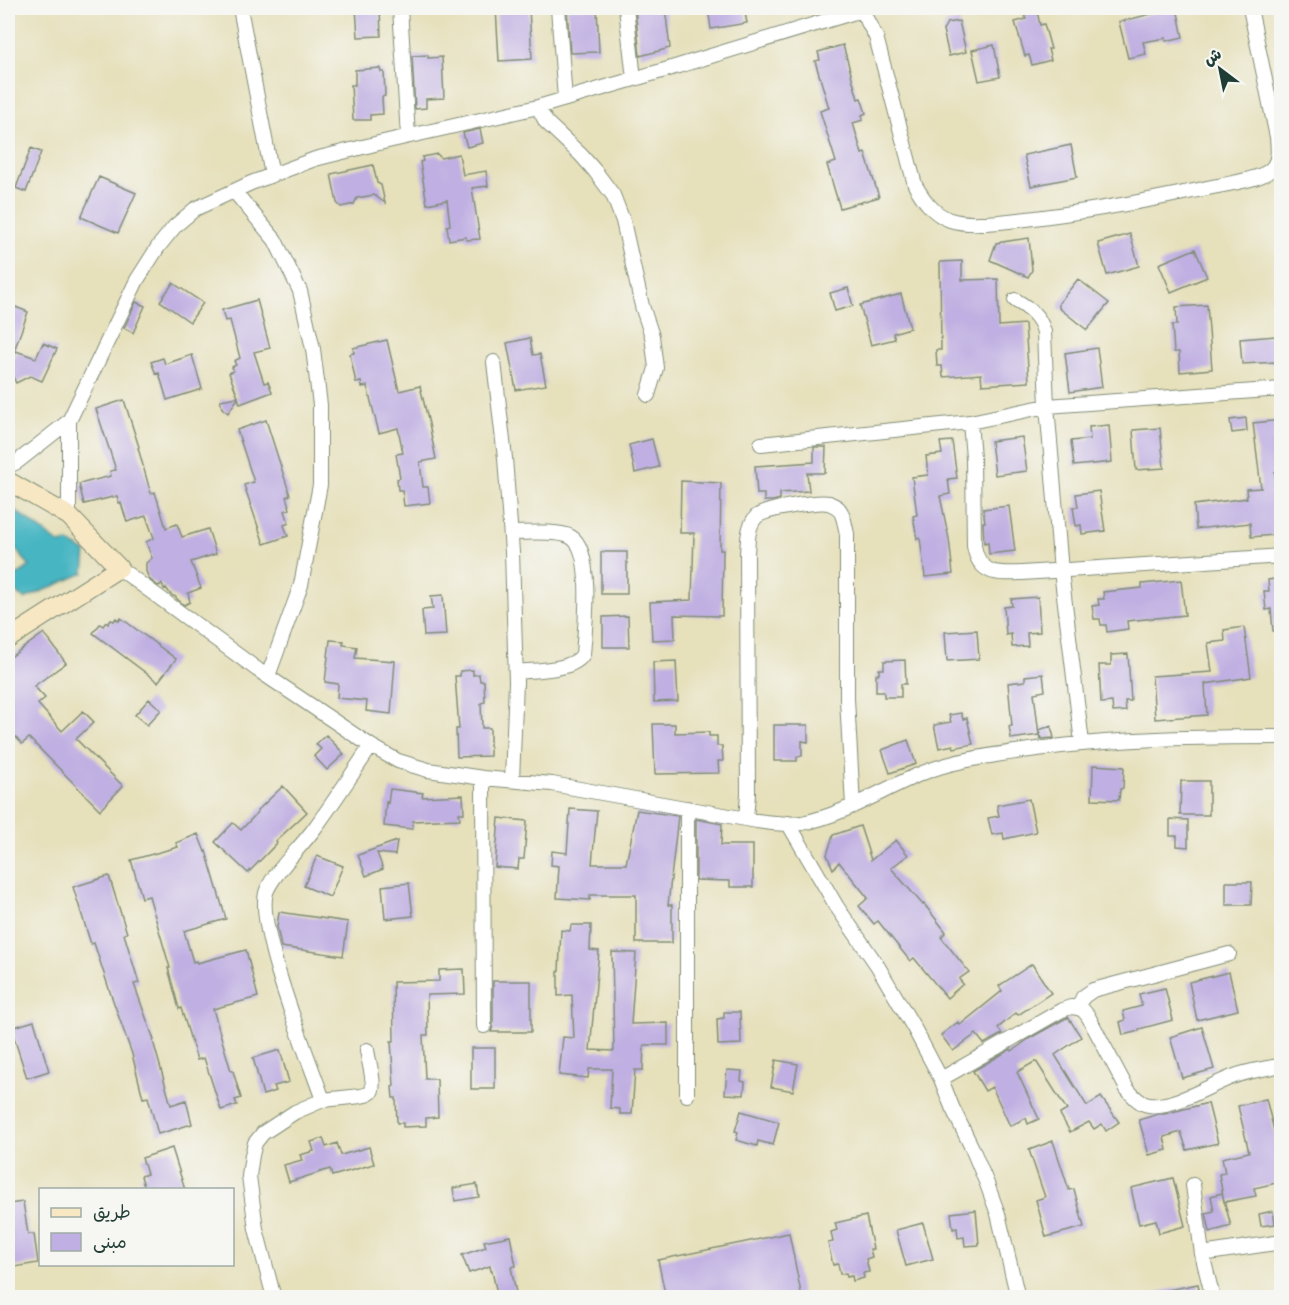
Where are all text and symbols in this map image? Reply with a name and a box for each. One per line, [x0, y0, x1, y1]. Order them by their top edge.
north arrow [1190, 39, 1250, 99]
text: ش [1199, 42, 1225, 70]
legend [39, 1188, 234, 1266]
text: طريق [93, 1199, 131, 1224]
text: مبنى [93, 1229, 127, 1254]

